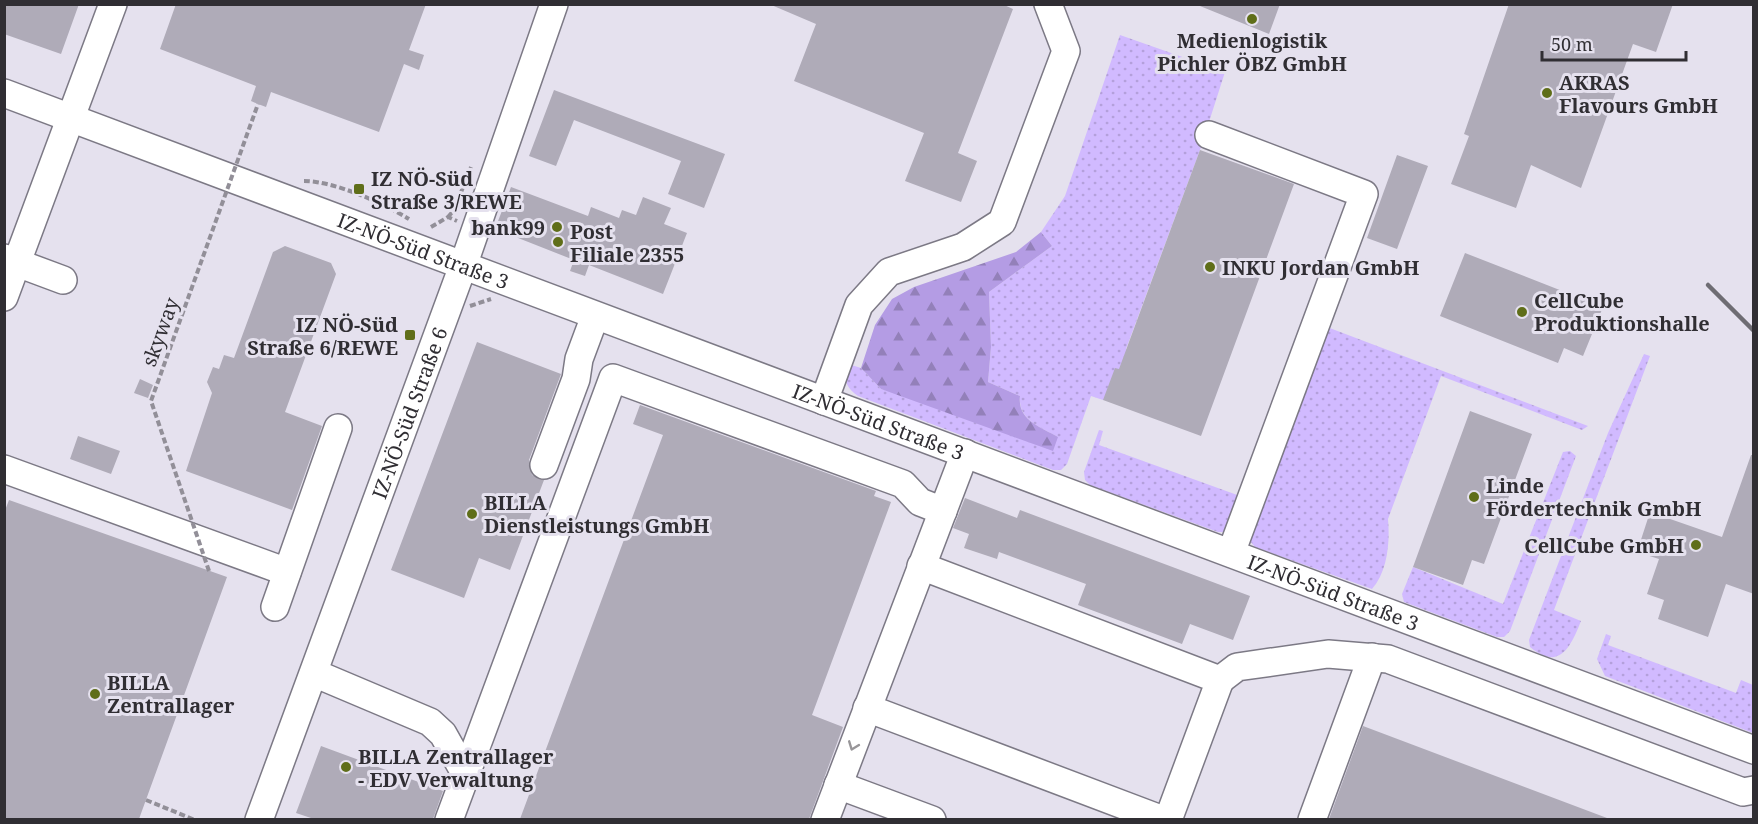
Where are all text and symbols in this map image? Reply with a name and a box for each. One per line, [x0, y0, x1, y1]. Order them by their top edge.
marker: Medienlogistik Pichler ÖBZ GmbH [1245, 12, 1259, 26]
scale bar [1542, 24, 1686, 62]
place label: Medienlogistik Pichler ÖBZ GmbH [1157, 27, 1347, 77]
text: 50 m [1551, 32, 1593, 56]
place label: AKRAS Flavours GmbH [1559, 69, 1718, 119]
marker: AKRAS Flavours GmbH [1540, 86, 1554, 100]
place label: IZ NÖ-Süd Straße 3/REWE [371, 165, 522, 215]
marker: IZ NÖ-Süd Straße 3/REWE [352, 182, 366, 196]
street label: IZ-NÖ-Süd Straße 3 [334, 206, 513, 295]
place label: bank99 [471, 214, 545, 241]
place label: Post Filiale 2355 [570, 218, 684, 268]
marker: bank99 [550, 220, 564, 234]
marker: Post Filiale 2355 [551, 235, 565, 249]
place label: INKU Jordan GmbH [1222, 254, 1419, 281]
marker: INKU Jordan GmbH [1203, 260, 1217, 274]
place label: CellCube Produktionshalle [1534, 287, 1710, 337]
street label: skyway [135, 293, 185, 370]
marker: CellCube Produktionshalle [1515, 305, 1529, 319]
place label: IZ NÖ-Süd Straße 6/REWE [247, 311, 398, 361]
street label: IZ-NÖ-Süd Straße 6 [365, 323, 453, 502]
marker: IZ NÖ-Süd Straße 6/REWE [403, 328, 417, 342]
street label: IZ-NÖ-Süd Straße 3 [789, 377, 968, 466]
place label: Linde Fördertechnik GmbH [1486, 472, 1701, 522]
place label: BILLA Dienstleistungs GmbH [484, 489, 709, 539]
marker: Linde Fördertechnik GmbH [1467, 490, 1481, 504]
marker: BILLA Dienstleistungs GmbH [465, 507, 479, 521]
place label: CellCube GmbH [1524, 532, 1684, 559]
marker: CellCube GmbH [1689, 538, 1703, 552]
street label: IZ-NÖ-Süd Straße 3 [1244, 548, 1423, 637]
place label: BILLA Zentrallager [107, 669, 235, 719]
marker: BILLA Zentrallager [88, 687, 102, 701]
one-way arrow [847, 741, 860, 751]
place label: BILLA Zentrallager - EDV Verwaltung [358, 743, 554, 793]
marker: BILLA Zentrallager - EDV Verwaltung [339, 760, 353, 774]

